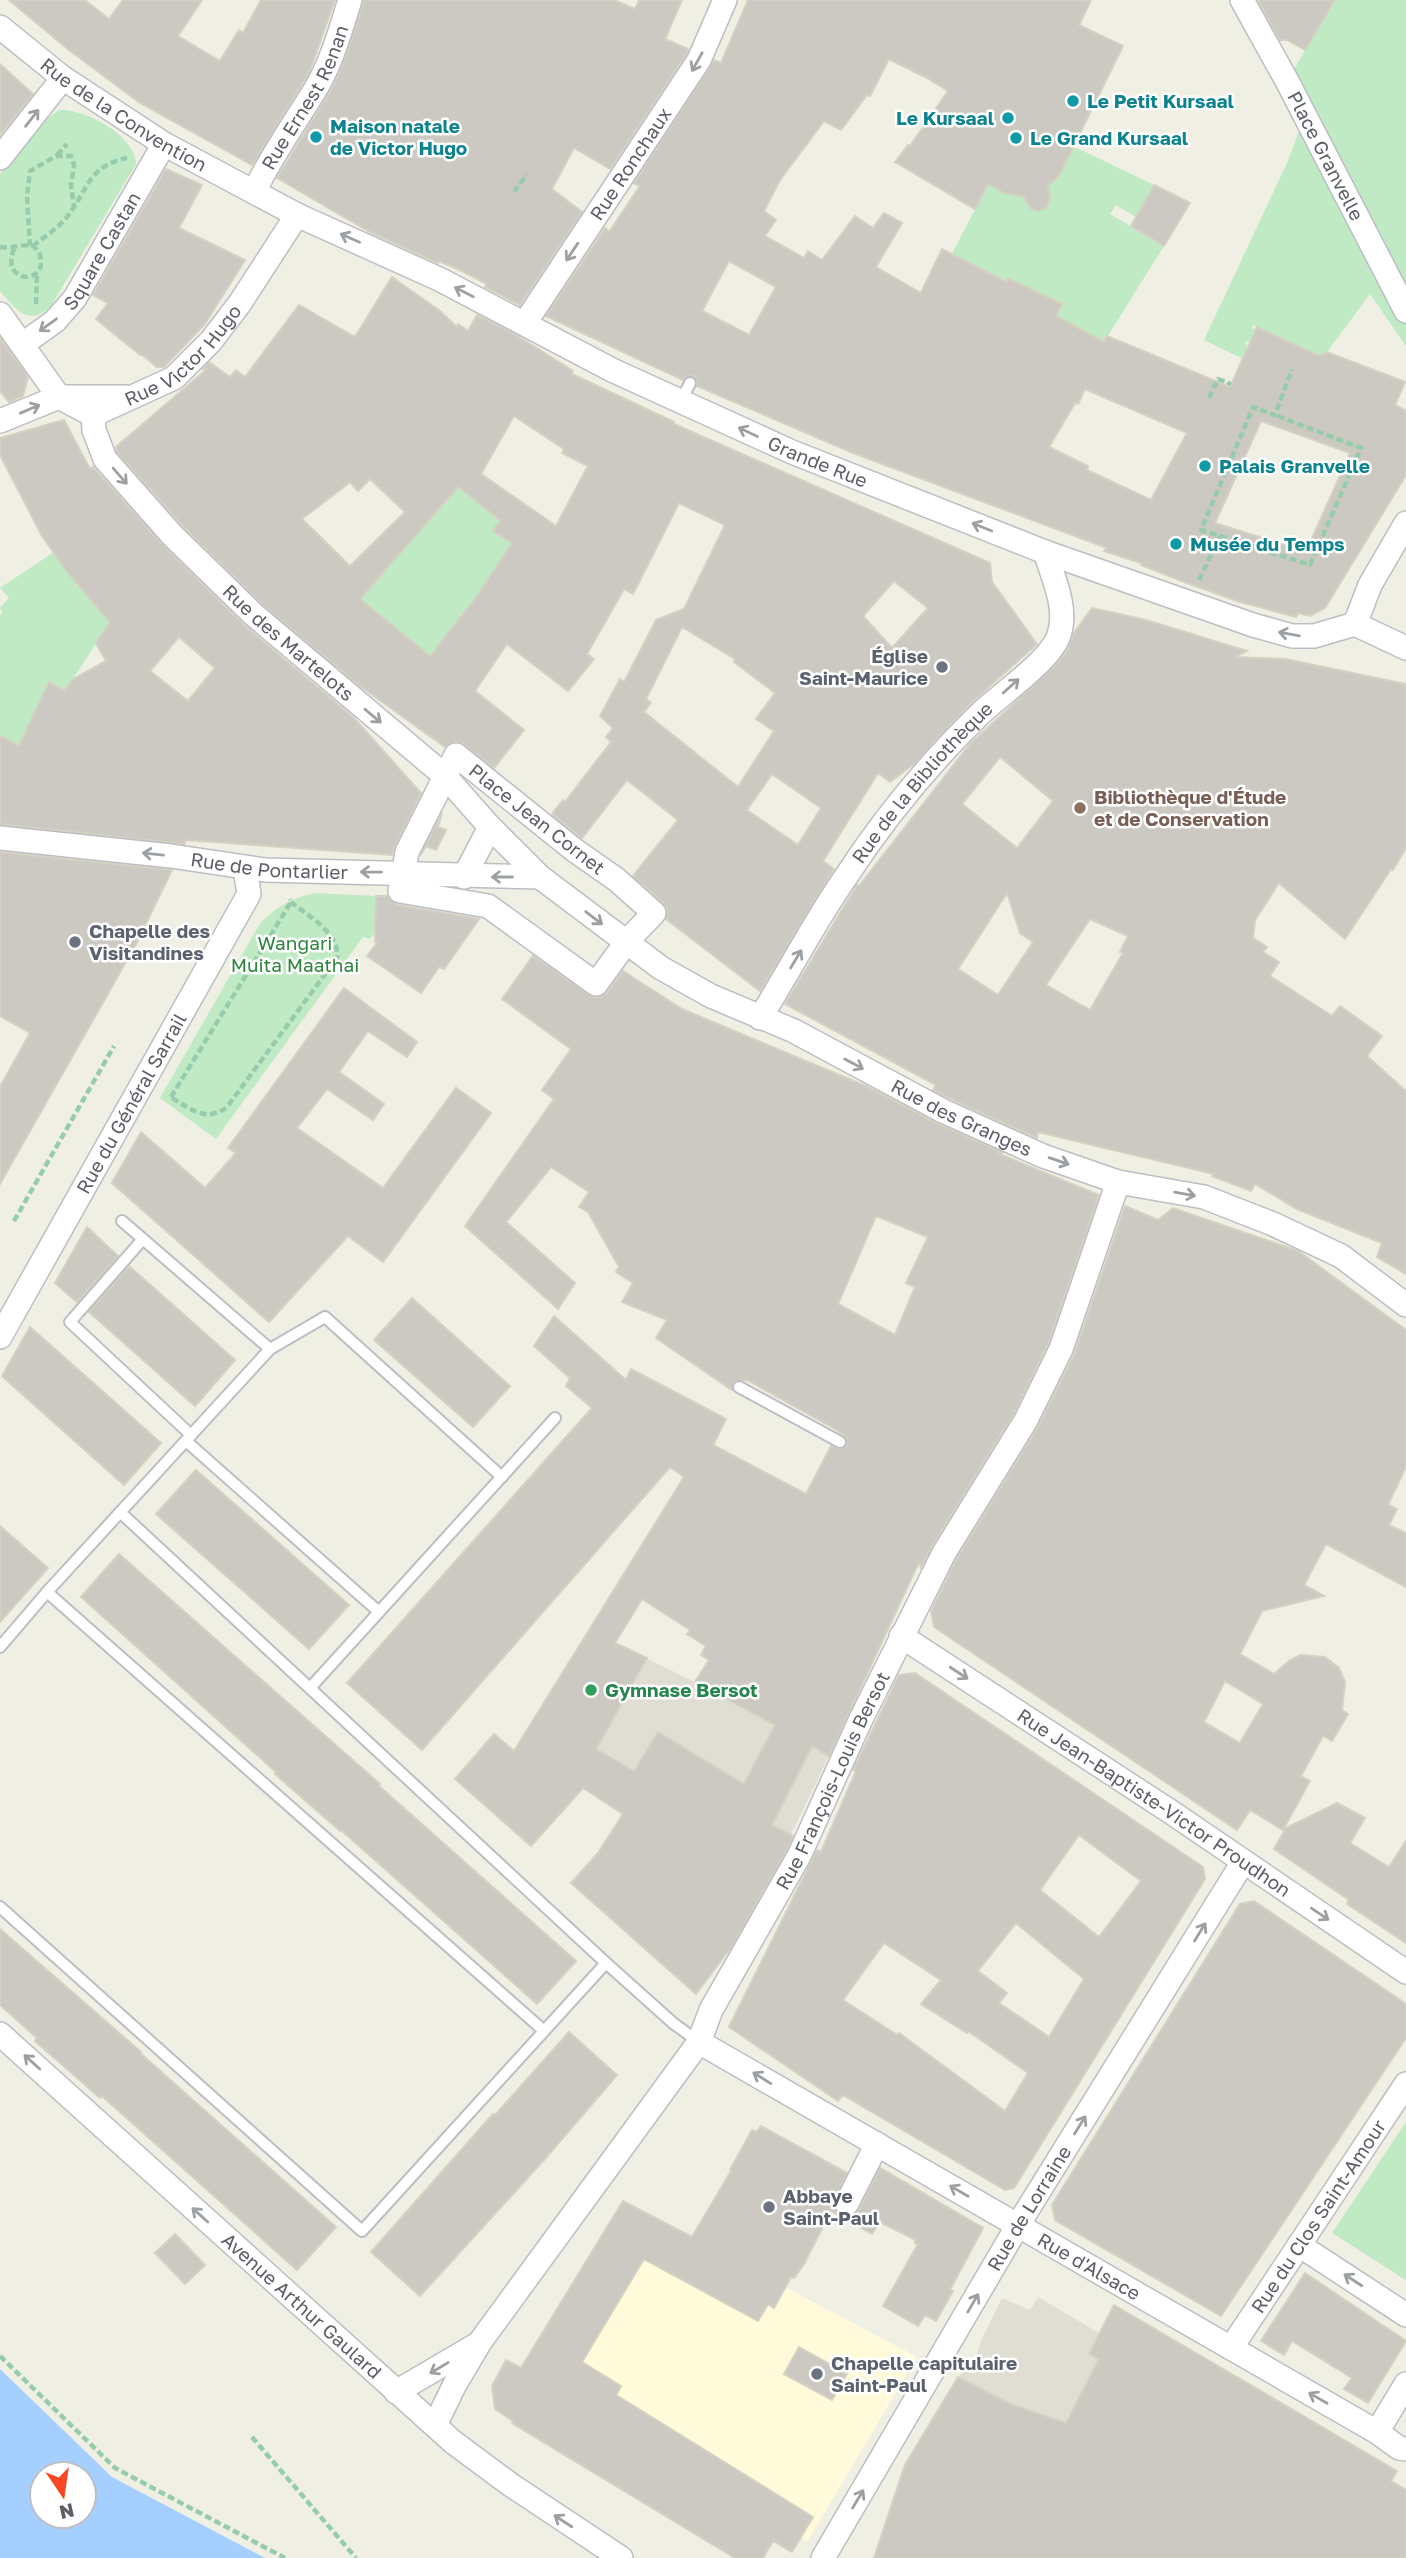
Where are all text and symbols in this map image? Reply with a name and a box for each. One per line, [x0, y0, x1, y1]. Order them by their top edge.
street label: Rue Ernest Renan [256, 22, 352, 173]
one-way arrow [690, 52, 704, 72]
street label: Rue de la Convention [36, 53, 211, 176]
street label: Place Granvelle [1283, 87, 1369, 224]
place label: Le Petit Kursaal [1087, 89, 1234, 112]
marker: Le Petit Kursaal [1065, 93, 1081, 109]
street label: Rue Ronchaux [584, 103, 676, 224]
place label: Le Kursaal [896, 106, 994, 129]
one-way arrow [24, 110, 39, 128]
marker: Le Kursaal [1000, 110, 1016, 126]
place label: Maison natale de Victor Hugo [330, 114, 467, 159]
place label: Le Grand Kursaal [1030, 126, 1188, 149]
marker: Maison natale de Victor Hugo [308, 129, 324, 145]
marker: Le Grand Kursaal [1008, 130, 1024, 146]
street label: Square Castan [58, 188, 145, 315]
one-way arrow [339, 231, 361, 244]
one-way arrow [565, 242, 579, 261]
one-way arrow [454, 285, 475, 298]
street label: Rue Victor Hugo [121, 300, 246, 410]
one-way arrow [39, 317, 58, 332]
one-way arrow [18, 401, 40, 414]
one-way arrow [738, 425, 759, 438]
street label: Grande Rue [764, 431, 871, 492]
place label: Palais Granvelle [1219, 454, 1370, 477]
marker: Palais Granvelle [1197, 458, 1213, 474]
one-way arrow [112, 466, 128, 484]
one-way arrow [971, 520, 993, 533]
place label: Musée du Temps [1190, 532, 1345, 555]
marker: Musée du Temps [1168, 536, 1184, 552]
street label: Rue des Martelots [218, 579, 359, 705]
one-way arrow [1278, 626, 1300, 639]
place label: Église Saint-Maurice [799, 644, 928, 689]
marker: Église Saint-Maurice [934, 659, 950, 675]
one-way arrow [1002, 678, 1020, 694]
street label: Rue de la Bibliothèque [846, 696, 997, 867]
one-way arrow [364, 708, 382, 724]
street label: Place Jean Cornet [465, 758, 610, 879]
place label: Bibliothèque d'Étude et de Conservation [1094, 785, 1286, 830]
marker: Bibliothèque d'Étude et de Conservation [1072, 800, 1088, 816]
one-way arrow [143, 847, 165, 860]
street label: Rue de Pontarlier [189, 847, 349, 883]
one-way arrow [360, 865, 383, 879]
one-way arrow [491, 870, 514, 884]
one-way arrow [585, 911, 603, 926]
place label: Chapelle des Visitandines [89, 919, 210, 964]
park label: Wangari Muita Maathai [231, 931, 359, 976]
marker: Chapelle des Visitandines [67, 934, 83, 950]
one-way arrow [789, 950, 803, 970]
street label: Rue du Général Sarrail [71, 1009, 191, 1197]
one-way arrow [843, 1058, 864, 1071]
street label: Rue des Granges [888, 1073, 1036, 1161]
one-way arrow [1048, 1156, 1070, 1168]
one-way arrow [1173, 1188, 1196, 1201]
one-way arrow [949, 1665, 968, 1680]
street label: Rue François-Louis Bersot [770, 1668, 894, 1893]
place label: Gymnase Bersot [605, 1678, 758, 1701]
marker: Gymnase Bersot [583, 1682, 599, 1698]
street label: Rue Jean-Baptiste-Victor Proudhon [1013, 1703, 1295, 1901]
one-way arrow [1310, 1907, 1329, 1921]
one-way arrow [1193, 1922, 1207, 1942]
one-way arrow [24, 2054, 41, 2071]
one-way arrow [752, 2071, 772, 2085]
street label: Rue du Clos Saint-Amour [1246, 2115, 1390, 2317]
one-way arrow [1074, 2116, 1088, 2136]
street label: Rue de Lorraine [982, 2141, 1076, 2275]
place label: Abbaye Saint-Paul [783, 2184, 879, 2229]
one-way arrow [949, 2184, 970, 2197]
marker: Abbaye Saint-Paul [761, 2199, 777, 2215]
one-way arrow [191, 2207, 209, 2223]
street label: Rue d'Alsace [1034, 2227, 1145, 2305]
street label: Avenue Arthur Gaulard [217, 2228, 387, 2383]
one-way arrow [1343, 2273, 1363, 2287]
one-way arrow [966, 2294, 980, 2314]
place label: Chapelle capitulaire Saint-Paul [831, 2351, 1017, 2396]
one-way arrow [429, 2361, 449, 2375]
marker: Chapelle capitulaire Saint-Paul [809, 2366, 825, 2382]
one-way arrow [1308, 2391, 1328, 2405]
north arrow [28, 2460, 98, 2530]
one-way arrow [851, 2490, 865, 2510]
text: N [57, 2499, 77, 2525]
one-way arrow [554, 2514, 573, 2529]

